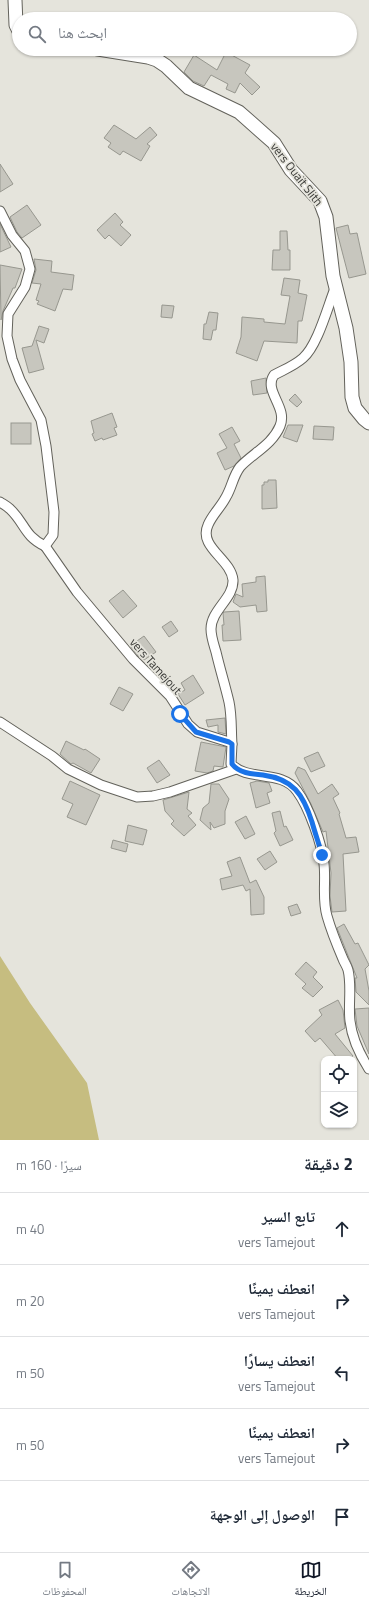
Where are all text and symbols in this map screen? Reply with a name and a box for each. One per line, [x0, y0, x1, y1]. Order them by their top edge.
search box [12, 12, 357, 56]
text: ابحث هنا [58, 21, 107, 44]
icon: search [26, 23, 48, 45]
street label: vers Ouaït Slith [266, 138, 328, 210]
street label: vers Tamejout [125, 633, 187, 699]
route start [171, 705, 189, 723]
route end [313, 846, 331, 864]
map controls [321, 1056, 357, 1128]
button: locate [321, 1056, 357, 1092]
button: layers [321, 1092, 357, 1128]
text: 2 دقيقة [304, 1151, 353, 1177]
text: سيرًا · 160 m [16, 1155, 82, 1175]
text: تابع السير [262, 1205, 315, 1228]
icon: ahead [331, 1218, 353, 1240]
text: 40 m [16, 1219, 44, 1239]
text: vers Tamejout [238, 1232, 315, 1252]
text: انعطف يمينًا [248, 1277, 315, 1300]
icon: right [331, 1290, 353, 1312]
text: 20 m [16, 1291, 44, 1311]
text: vers Tamejout [238, 1304, 315, 1324]
text: انعطف يسارًا [244, 1349, 315, 1372]
icon: left [331, 1362, 353, 1384]
text: 50 m [16, 1363, 44, 1383]
text: vers Tamejout [238, 1376, 315, 1396]
text: انعطف يمينًا [248, 1421, 315, 1444]
icon: right [331, 1434, 353, 1456]
text: 50 m [16, 1435, 44, 1455]
text: vers Tamejout [238, 1448, 315, 1468]
text: الوصول إلى الوجهة [210, 1503, 315, 1526]
icon: arrive [331, 1506, 353, 1528]
tab: المحفوظات [42, 1559, 87, 1602]
tab: الاتجاهات [171, 1559, 210, 1602]
tab: الخريطة [294, 1559, 327, 1602]

